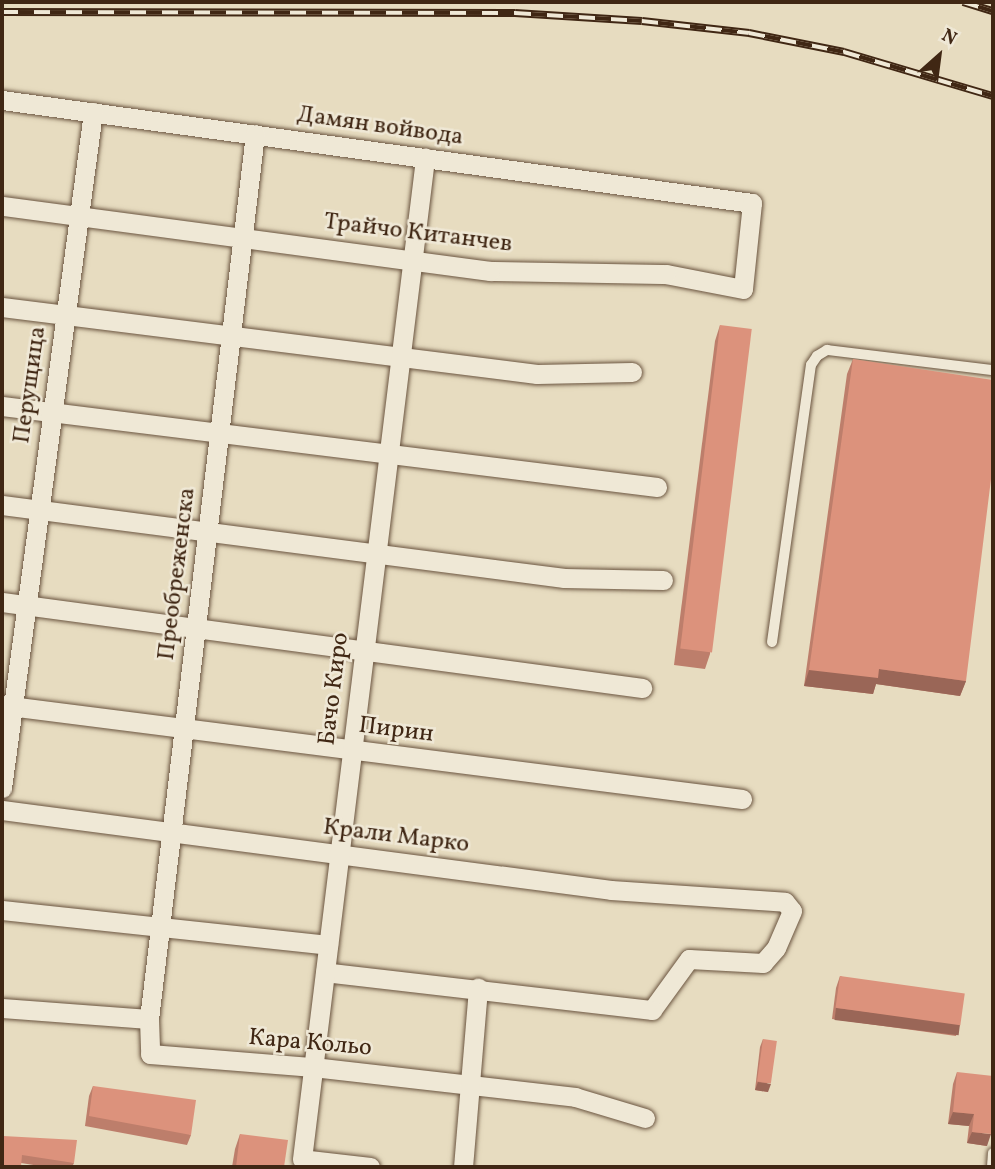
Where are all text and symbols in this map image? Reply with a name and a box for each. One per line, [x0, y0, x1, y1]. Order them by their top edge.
north arrow [904, 21, 974, 91]
text: N [937, 23, 961, 52]
street label: Дамян войвода [295, 101, 465, 153]
street label: Трайчо Китанчев [322, 208, 514, 260]
street label: Перущица [9, 325, 53, 445]
street label: Преобреженска [153, 486, 203, 662]
street label: Бачо Киро [314, 631, 356, 747]
street label: Пирин [357, 712, 435, 750]
street label: Крали Марко [321, 814, 471, 860]
street label: Кара Кольо [247, 1024, 373, 1064]

